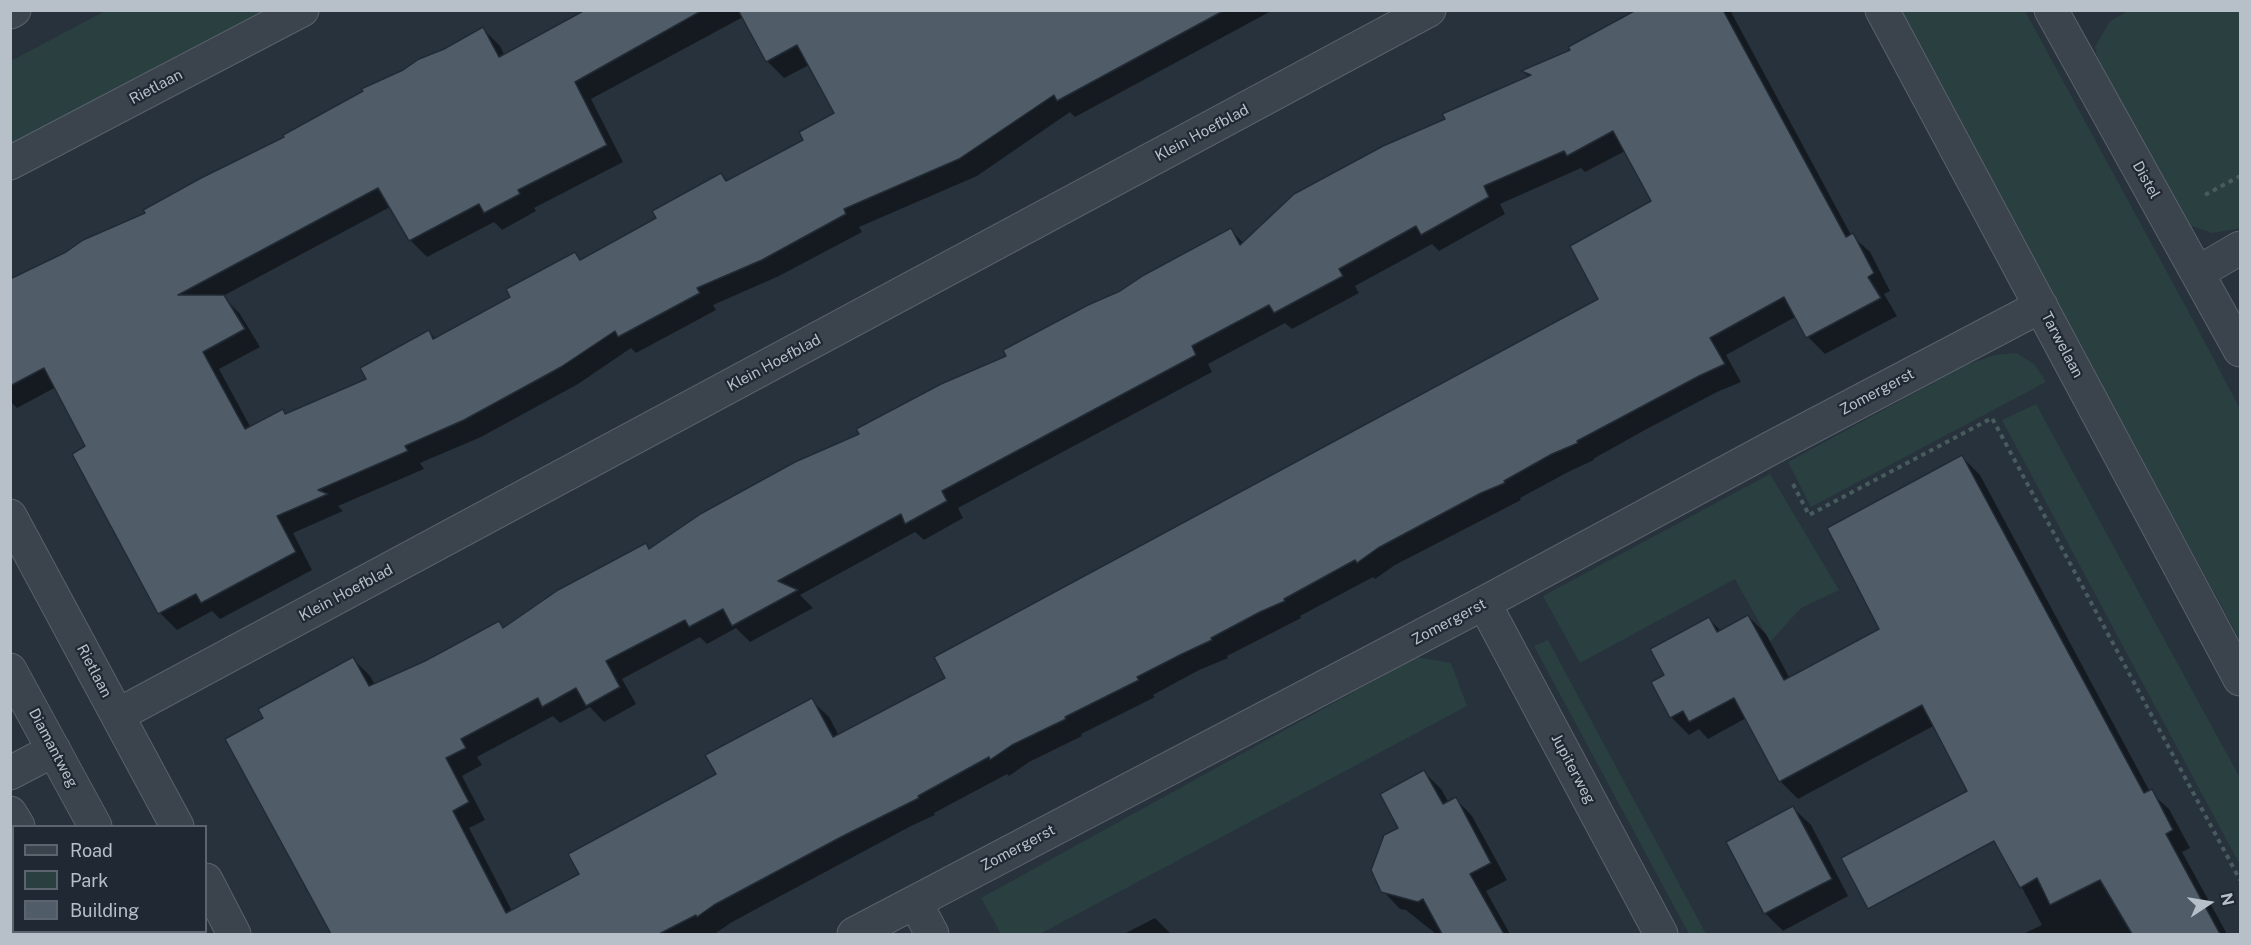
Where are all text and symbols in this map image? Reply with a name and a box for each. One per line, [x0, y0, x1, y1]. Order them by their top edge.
street label: Rietlaan [126, 66, 186, 108]
street label: Klein Hoefblad [1152, 101, 1252, 165]
street label: Distel [2128, 158, 2164, 202]
street label: Tarwelaan [2037, 309, 2087, 381]
street label: Klein Hoefblad [724, 331, 824, 395]
street label: Zomergerst [1837, 365, 1917, 419]
street label: Klein Hoefblad [296, 561, 396, 625]
street label: Zomergerst [1409, 595, 1489, 649]
street label: Rietlaan [73, 641, 115, 701]
street label: Diamantweg [25, 705, 81, 791]
street label: Jupiterweg [1547, 731, 1599, 807]
street label: Zomergerst [978, 821, 1058, 875]
legend [12, 825, 207, 933]
text: Road [70, 840, 113, 861]
text: Park [70, 870, 108, 891]
north arrow [2179, 873, 2239, 933]
text: N [2217, 891, 2238, 907]
text: Building [70, 900, 139, 921]

